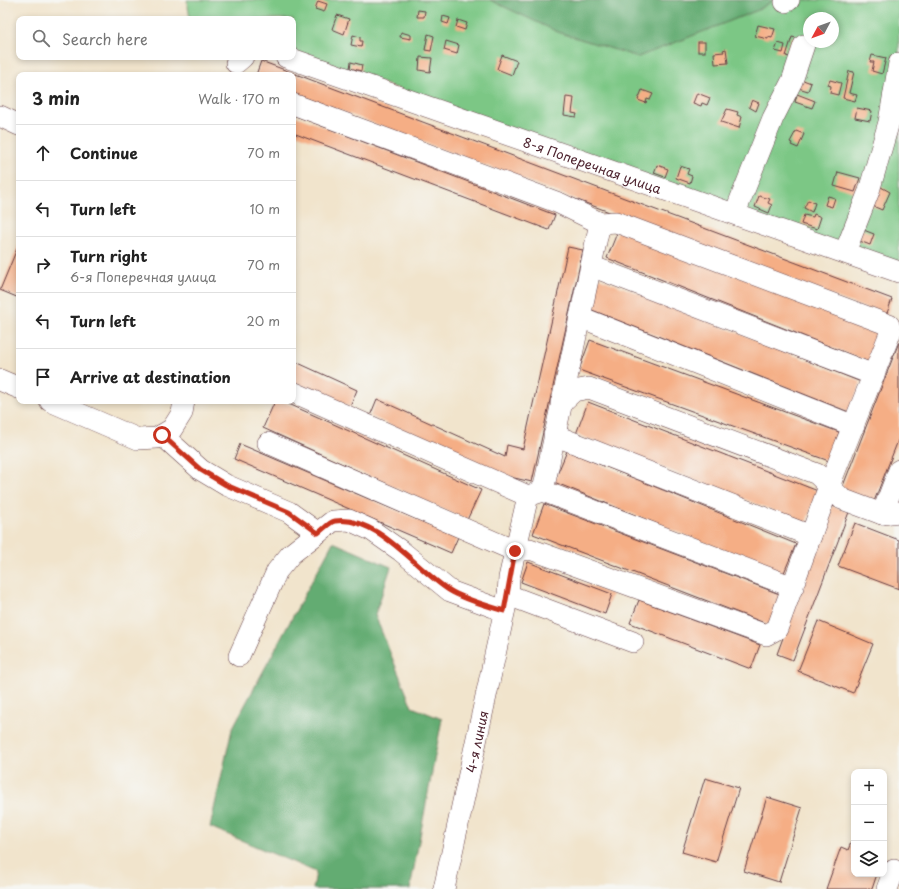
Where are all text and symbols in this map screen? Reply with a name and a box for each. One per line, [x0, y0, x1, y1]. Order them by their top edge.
north arrow [803, 12, 839, 48]
search box [16, 16, 296, 60]
icon: search [30, 27, 52, 49]
text: Search here [62, 27, 148, 50]
text: 3 min [32, 85, 80, 111]
text: Walk · 170 m [198, 89, 280, 108]
street label: 8-я Поперечная улица [521, 132, 665, 198]
text: Continue [70, 141, 138, 164]
icon: ahead [32, 142, 54, 164]
text: 70 m [247, 143, 280, 162]
text: Turn left [70, 197, 136, 220]
icon: left [32, 198, 54, 220]
text: 10 m [250, 199, 280, 218]
text: Turn right [70, 244, 147, 267]
icon: right [32, 254, 54, 276]
text: 70 m [247, 255, 280, 274]
text: 6-я Поперечная улица [70, 267, 216, 286]
text: Turn left [70, 309, 136, 332]
icon: left [32, 310, 54, 332]
text: 20 m [246, 311, 280, 330]
text: Arrive at destination [70, 365, 231, 388]
icon: arrive [32, 366, 54, 388]
route start [153, 426, 171, 444]
route end [506, 542, 524, 560]
street label: 4-я линия [460, 709, 492, 774]
map controls [851, 769, 887, 877]
button: + [851, 769, 887, 805]
button: − [851, 805, 887, 841]
button: layers [851, 841, 887, 877]

